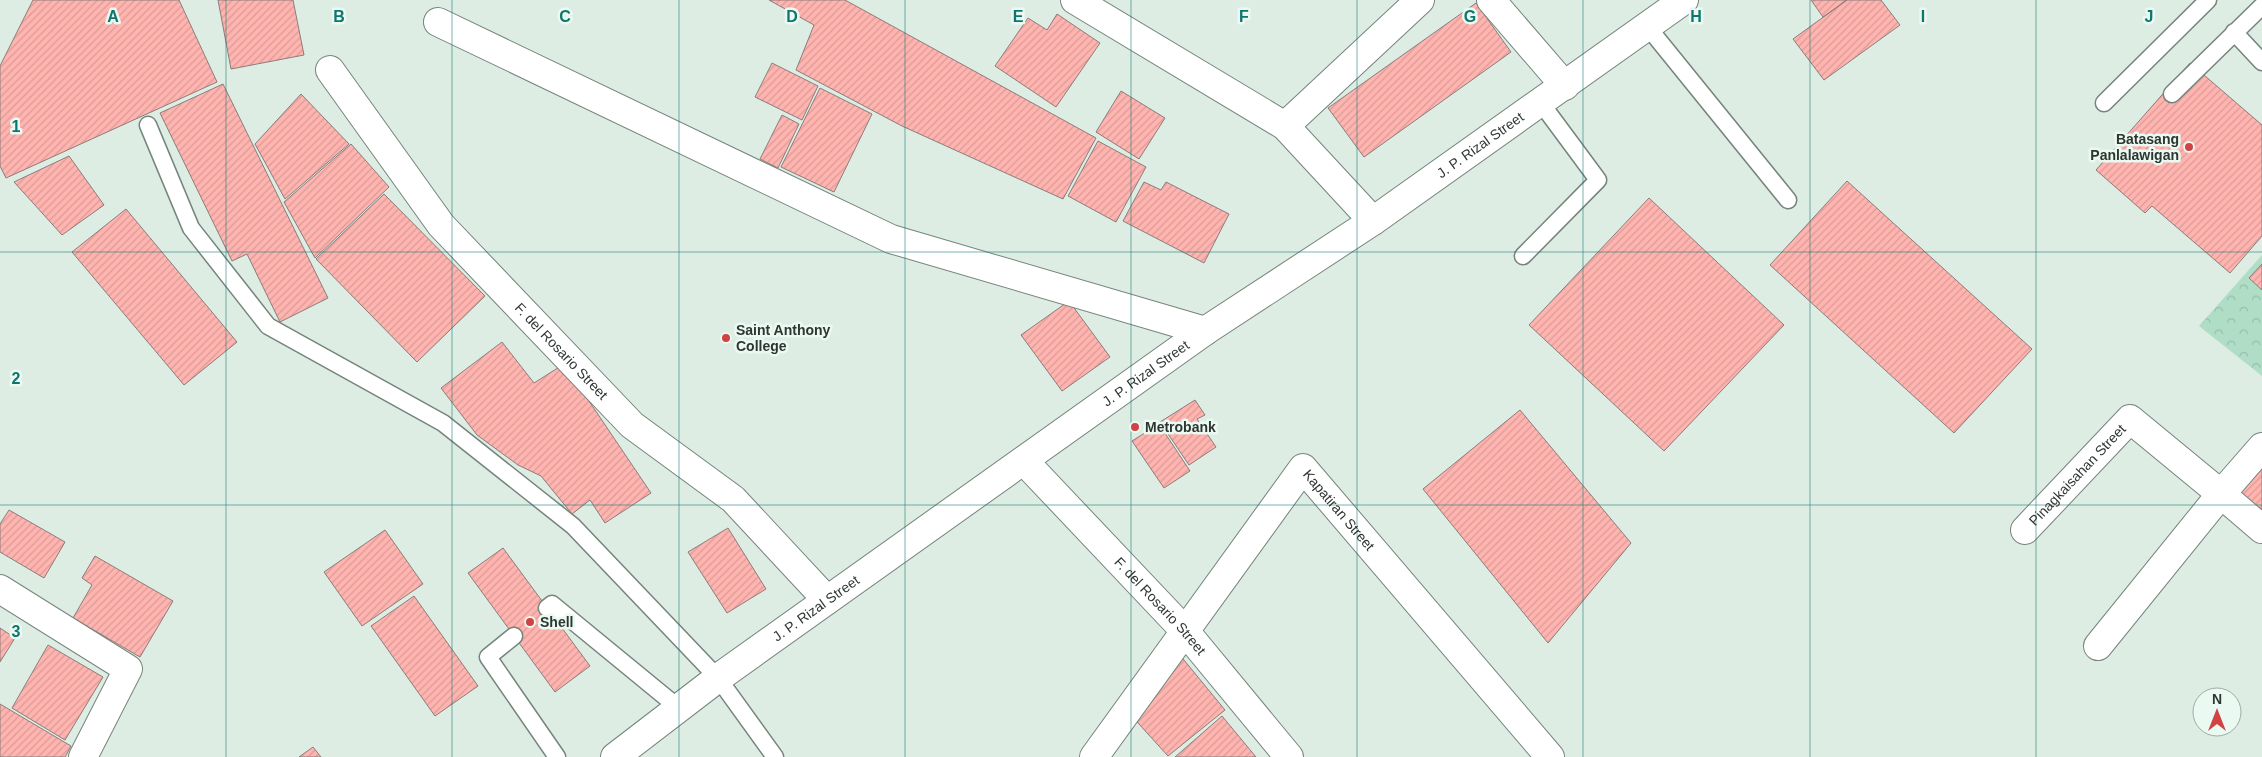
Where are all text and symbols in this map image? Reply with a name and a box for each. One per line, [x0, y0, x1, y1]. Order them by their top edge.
text: A [107, 8, 119, 25]
text: B [333, 8, 345, 25]
text: C [559, 8, 571, 25]
text: D [786, 8, 798, 25]
text: E [1013, 8, 1024, 25]
text: F [1239, 8, 1249, 25]
text: G [1464, 8, 1476, 25]
text: H [1690, 8, 1702, 25]
text: I [1921, 8, 1925, 25]
text: J [2145, 8, 2153, 25]
street label: J. P. Rizal Street [1434, 109, 1527, 181]
text: 1 [12, 118, 21, 135]
place label: Batasang Panlalawigan [2090, 131, 2179, 163]
marker: Batasang Panlalawigan [2183, 141, 2195, 153]
street label: F. del Rosario Street [512, 300, 611, 403]
place label: Saint Anthony College [736, 322, 831, 354]
marker: Saint Anthony College [720, 332, 732, 344]
street label: J. P. Rizal Street [1099, 337, 1192, 410]
text: 2 [12, 370, 21, 387]
place label: Metrobank [1145, 419, 1216, 435]
marker: Metrobank [1129, 421, 1141, 433]
street label: Pinagkaisahan Street [2026, 421, 2129, 529]
street label: Kapatiran Street [1300, 466, 1378, 554]
street label: F. del Rosario Street [1111, 554, 1209, 658]
street label: J. P. Rizal Street [769, 572, 862, 645]
place label: Shell [540, 614, 573, 630]
marker: Shell [524, 616, 536, 628]
text: 3 [12, 623, 21, 640]
north arrow [2192, 687, 2242, 737]
text: N [2212, 691, 2222, 707]

